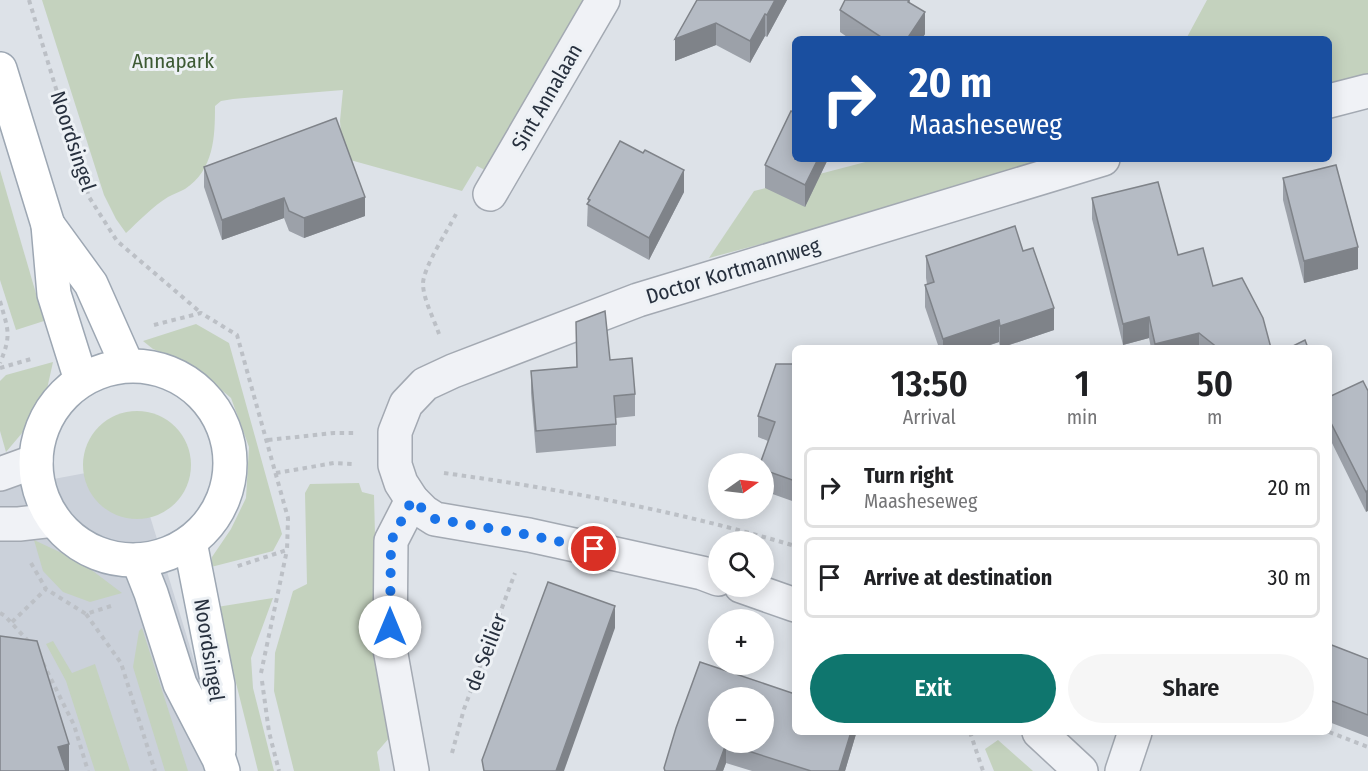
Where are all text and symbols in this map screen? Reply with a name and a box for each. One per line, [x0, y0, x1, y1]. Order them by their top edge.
street label: Sint Annalaan [506, 39, 588, 155]
park label: Annapark [132, 48, 214, 74]
text: 20 m [909, 58, 992, 108]
icon: right [810, 60, 888, 138]
street label: Noordsingel [45, 88, 102, 195]
text: Maasheseweg [909, 109, 1062, 141]
street label: Doctor Kortmannweg [643, 232, 823, 310]
text: 13:50 [891, 362, 968, 406]
text: 1 [1075, 362, 1090, 406]
text: 50 [1196, 362, 1233, 406]
text: Arrival [903, 405, 956, 429]
text: min [1067, 405, 1098, 429]
text: m [1207, 405, 1223, 429]
north arrow [708, 453, 774, 519]
map controls [708, 453, 774, 753]
text: Turn right [864, 462, 953, 489]
icon: right [813, 471, 846, 504]
text: 20 m [1268, 474, 1311, 501]
text: Maasheseweg [864, 489, 977, 513]
pin [568, 523, 619, 574]
button: search [708, 531, 774, 597]
icon: arrive [577, 532, 610, 565]
icon: arrive [813, 561, 846, 594]
text: Arrive at destination [864, 564, 1052, 591]
text: 30 m [1268, 564, 1311, 591]
position arrow [358, 595, 422, 659]
street label: Noordsingel [188, 597, 230, 704]
street label: de Seilier [459, 609, 513, 695]
button: + [708, 609, 774, 675]
button: Exit [810, 654, 1056, 723]
button: Share [1068, 654, 1314, 723]
button: − [708, 687, 774, 753]

